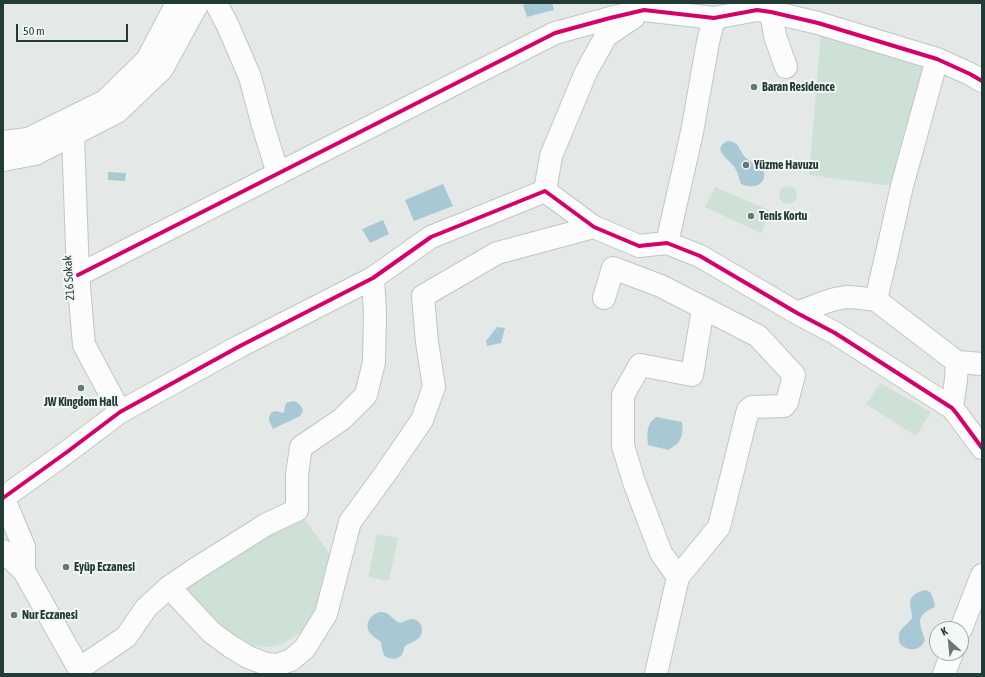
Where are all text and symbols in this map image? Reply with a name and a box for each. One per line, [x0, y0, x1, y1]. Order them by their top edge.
scale bar [18, 16, 130, 42]
text: 50 m [23, 24, 45, 38]
place label: Baran Residence [762, 80, 835, 94]
marker: Baran Residence [749, 82, 759, 92]
place label: Yüzme Havuzu [754, 158, 819, 172]
marker: Yüzme Havuzu [741, 160, 751, 170]
place label: Tenis Kortu [759, 209, 807, 223]
marker: Tenis Kortu [746, 211, 756, 221]
street label: 216 Sokak [60, 255, 78, 301]
marker: JW Kingdom Hall [76, 383, 86, 393]
place label: JW Kingdom Hall [44, 395, 118, 409]
place label: Eyüp Eczanesi [74, 560, 135, 574]
marker: Eyüp Eczanesi [61, 562, 71, 572]
place label: Nur Eczanesi [22, 608, 78, 622]
marker: Nur Eczanesi [9, 610, 19, 620]
north arrow [929, 621, 969, 661]
text: K [939, 625, 949, 638]

